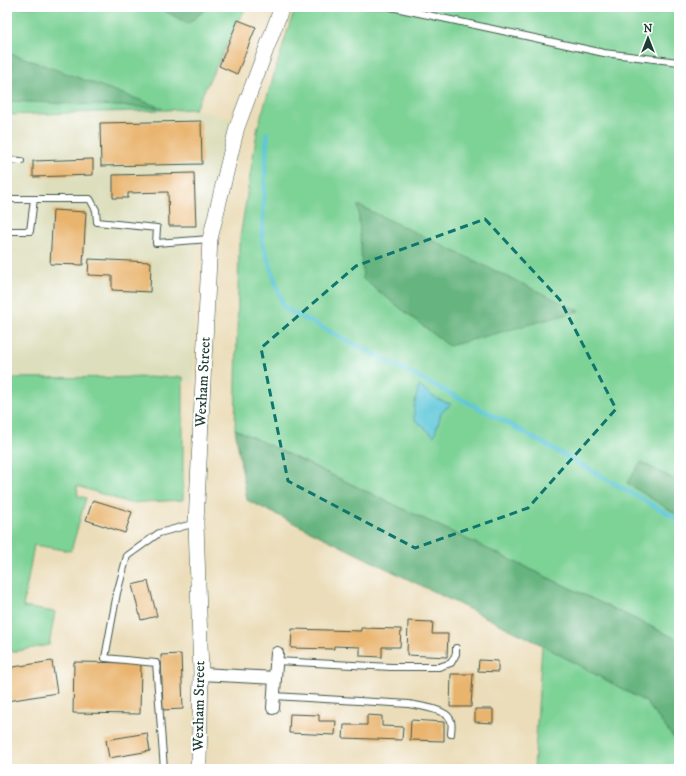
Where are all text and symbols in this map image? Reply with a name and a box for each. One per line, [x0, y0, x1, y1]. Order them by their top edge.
north arrow [628, 18, 668, 58]
text: N [643, 22, 653, 36]
street label: Wexham Street [191, 336, 215, 429]
street label: Wexham Street [189, 660, 209, 753]

